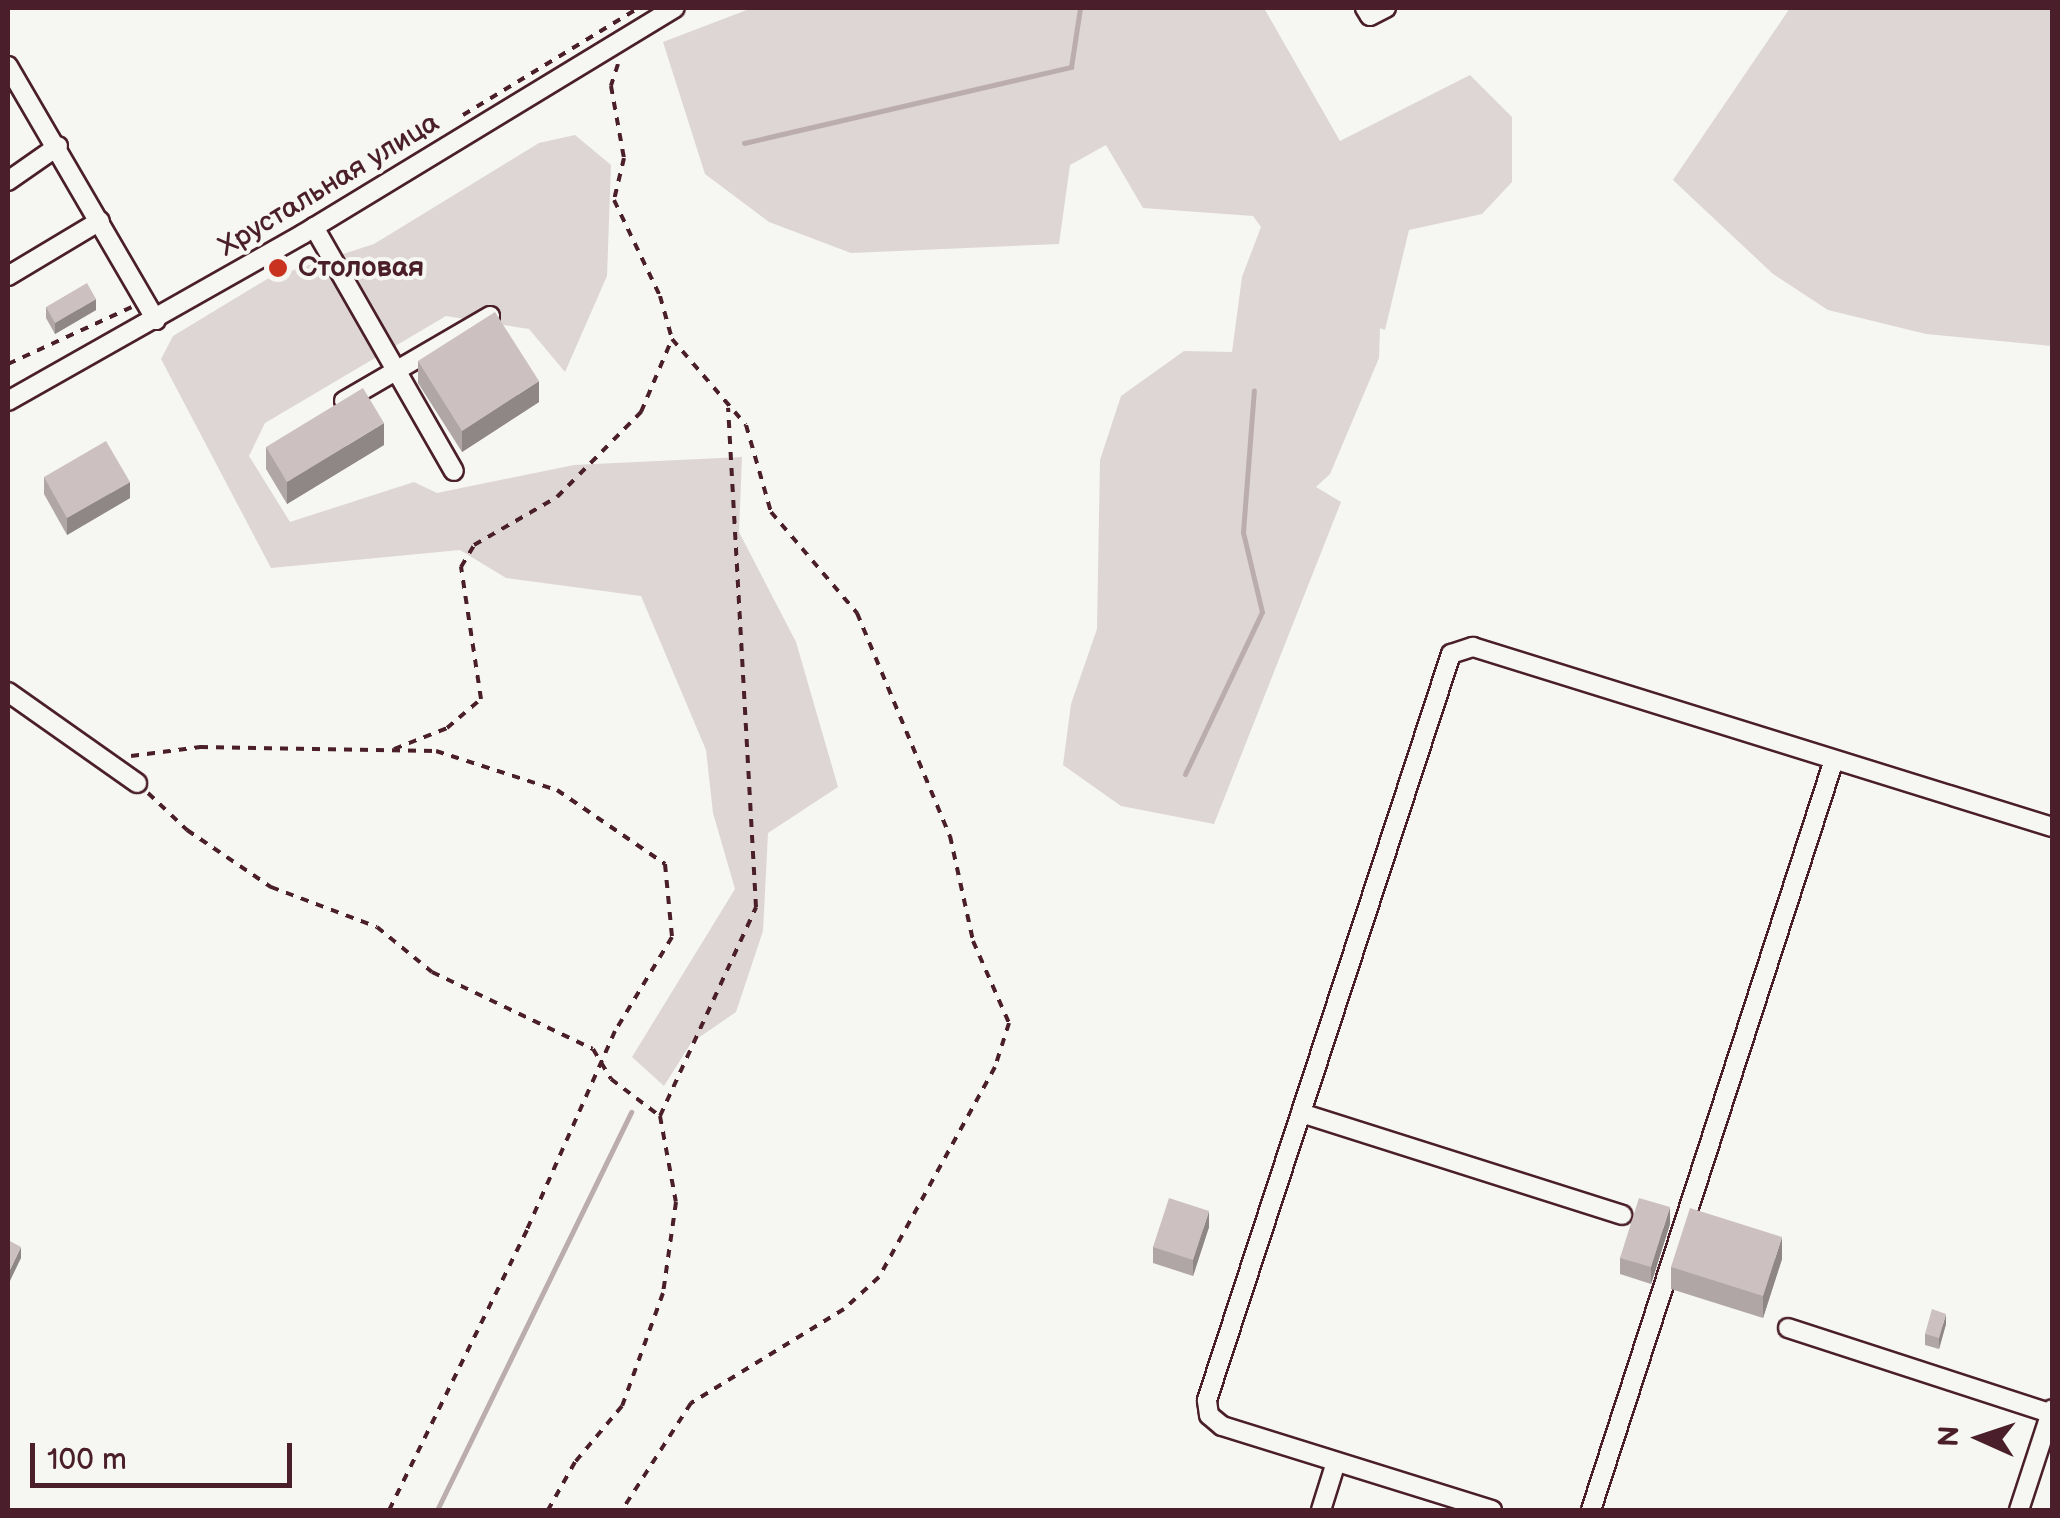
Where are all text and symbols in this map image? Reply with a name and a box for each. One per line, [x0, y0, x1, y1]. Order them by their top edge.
street label: Хрустальная улица [213, 106, 445, 264]
place label: Столовая [298, 251, 424, 285]
marker: Столовая [267, 257, 289, 279]
north arrow [1930, 1388, 2030, 1488]
scale bar [35, 1423, 298, 1485]
text: N [1933, 1425, 1967, 1448]
text: 100 m [47, 1442, 127, 1478]

